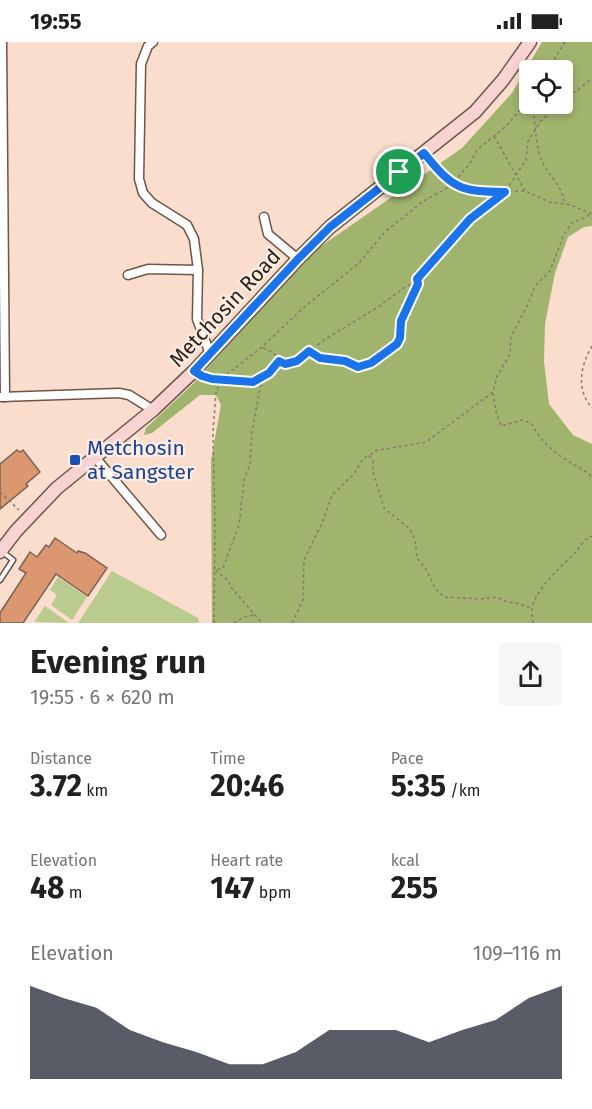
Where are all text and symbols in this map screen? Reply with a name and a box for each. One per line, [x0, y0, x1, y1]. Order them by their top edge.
text: 19:55 [30, 8, 81, 35]
map controls [519, 60, 573, 114]
button: locate [519, 60, 573, 114]
pin [373, 146, 424, 197]
icon: arrive [382, 155, 415, 188]
street label: Metchosin Road [164, 244, 286, 372]
place label: Metchosin at Sangster [87, 435, 194, 485]
marker: Metchosin at Sangster [68, 453, 82, 467]
text: Evening run [30, 642, 206, 682]
button: share [499, 643, 562, 706]
text: 19:55 · 6 × 620 m [30, 685, 175, 709]
text: Distance [30, 749, 92, 768]
text: Time [210, 749, 246, 768]
text: Pace [391, 749, 424, 768]
text: 3.72 [30, 768, 82, 804]
text: 20:46 [210, 768, 284, 804]
text: 5:35 [391, 768, 446, 804]
text: km [82, 781, 108, 800]
text: /km [446, 781, 481, 800]
text: Elevation [30, 851, 97, 870]
text: Heart rate [210, 851, 283, 870]
text: kcal [391, 851, 419, 870]
text: 48 [30, 870, 64, 906]
text: 147 [210, 870, 254, 906]
text: 255 [391, 870, 438, 906]
text: m [64, 883, 82, 902]
text: bpm [254, 883, 291, 902]
text: Elevation [30, 941, 114, 965]
text: 109–116 m [473, 941, 562, 965]

